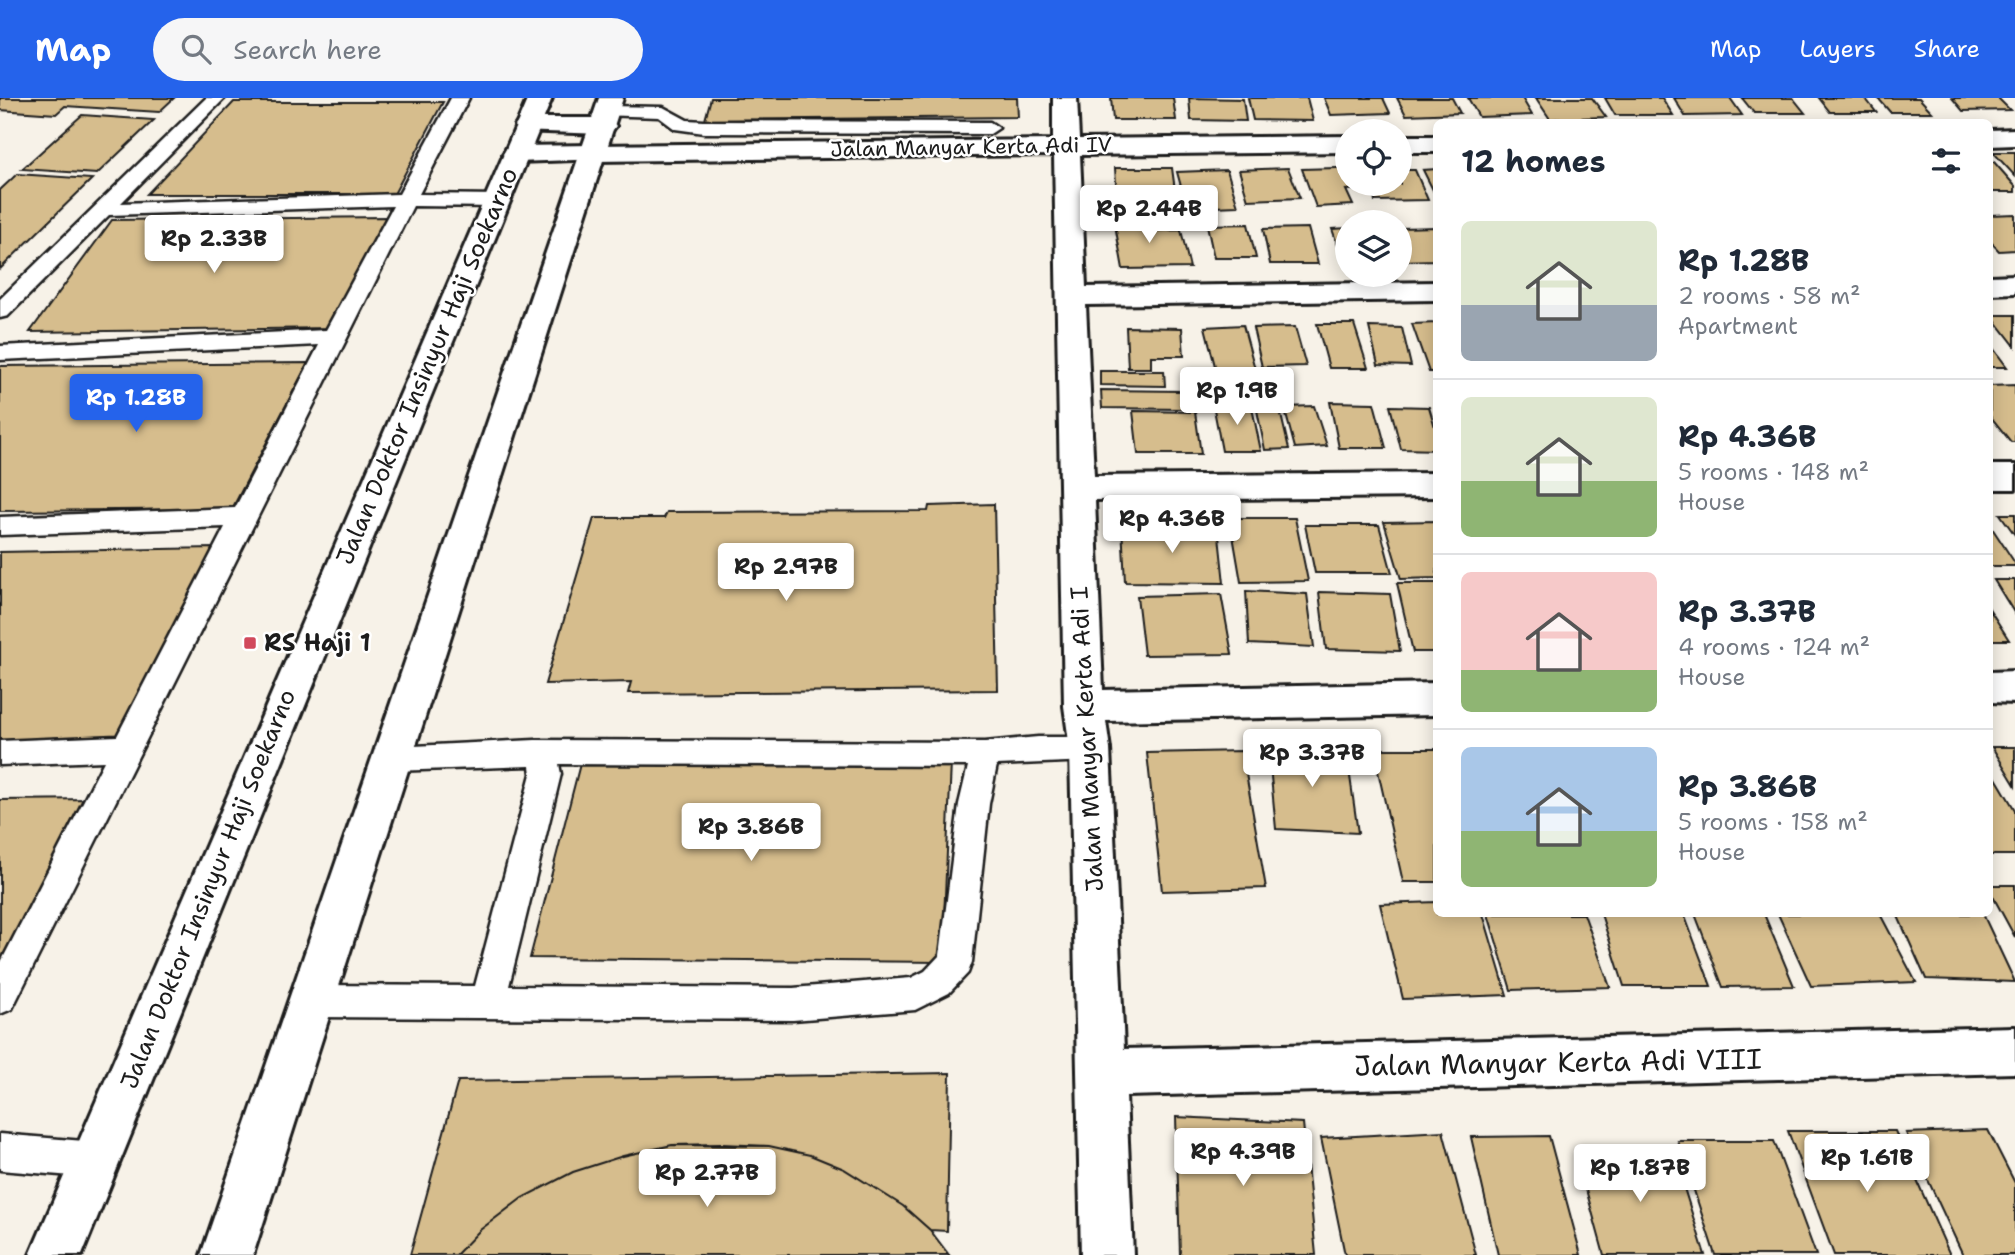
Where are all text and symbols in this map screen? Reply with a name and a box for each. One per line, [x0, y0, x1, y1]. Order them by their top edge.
search box [153, 18, 643, 81]
text: Map [35, 27, 111, 72]
icon: search [177, 30, 215, 68]
text: Search here [233, 32, 382, 67]
text: Map [1710, 33, 1761, 65]
text: Layers [1799, 33, 1876, 65]
text: Share [1914, 33, 1980, 65]
map controls [1335, 119, 1412, 287]
button: locate [1335, 119, 1412, 196]
street label: Jalan Manyar Kerta Adi IV [830, 131, 1112, 163]
text: 12 homes [1461, 141, 1605, 182]
icon: filters [1927, 142, 1965, 180]
street label: Jalan Doktor Insinyur Haji Soekarno [329, 163, 525, 569]
pin: Rp 2.44B [1077, 186, 1221, 245]
text: Rp 2.44B [1096, 193, 1202, 223]
button: layers [1335, 210, 1412, 287]
pin: Rp 2.33B [142, 216, 286, 275]
text: Rp 2.33B [161, 223, 267, 253]
text: Rp 1.28B [1678, 240, 1809, 281]
icon: home [1517, 249, 1601, 333]
text: 2 rooms · 58 m² [1678, 281, 1861, 311]
text: Apartment [1678, 311, 1798, 341]
pin: Rp 1.9B [1172, 368, 1302, 427]
pin: Rp 1.28B [64, 374, 208, 434]
text: Rp 1.9B [1196, 375, 1278, 405]
text: Rp 1.28B [86, 382, 186, 412]
text: Rp 4.36B [1678, 416, 1817, 457]
icon: home [1517, 425, 1601, 509]
text: 5 rooms · 148 m² [1678, 457, 1869, 487]
text: House [1678, 487, 1746, 517]
pin: Rp 4.36B [1100, 496, 1244, 555]
text: Rp 4.36B [1119, 503, 1225, 533]
pin: Rp 2.97B [714, 544, 858, 603]
text: Rp 2.97B [734, 551, 838, 581]
street label: Jalan Manyar Kerta Adi I [1063, 585, 1111, 893]
text: Rp 3.37B [1678, 591, 1816, 632]
icon: home [1517, 600, 1601, 684]
place label: RS Haji 1 [264, 627, 371, 659]
text: 4 rooms · 124 m² [1678, 632, 1870, 662]
marker: RS Haji 1 [242, 635, 258, 651]
text: House [1678, 662, 1746, 692]
street label: Jalan Doktor Insinyur Haji Soekarno [113, 684, 303, 1094]
pin: Rp 3.37B [1240, 730, 1384, 789]
text: Rp 3.37B [1259, 737, 1365, 767]
text: Rp 3.86B [1678, 766, 1817, 807]
icon: home [1517, 775, 1601, 859]
pin: Rp 3.86B [679, 804, 823, 863]
text: 5 rooms · 158 m² [1678, 807, 1868, 837]
text: Rp 3.86B [698, 811, 804, 841]
text: House [1678, 837, 1746, 867]
street label: Jalan Manyar Kerta Adi VIII [1354, 1039, 1762, 1085]
pin: Rp 4.39B [1171, 1128, 1315, 1188]
pin: Rp 1.61B [1795, 1134, 1939, 1194]
text: Rp 4.39B [1190, 1136, 1296, 1166]
text: Rp 1.61B [1820, 1142, 1914, 1172]
pin: Rp 1.87B [1568, 1144, 1712, 1204]
pin: Rp 2.77B [635, 1150, 779, 1209]
text: Rp 1.87B [1590, 1152, 1690, 1182]
text: Rp 2.77B [655, 1157, 759, 1187]

